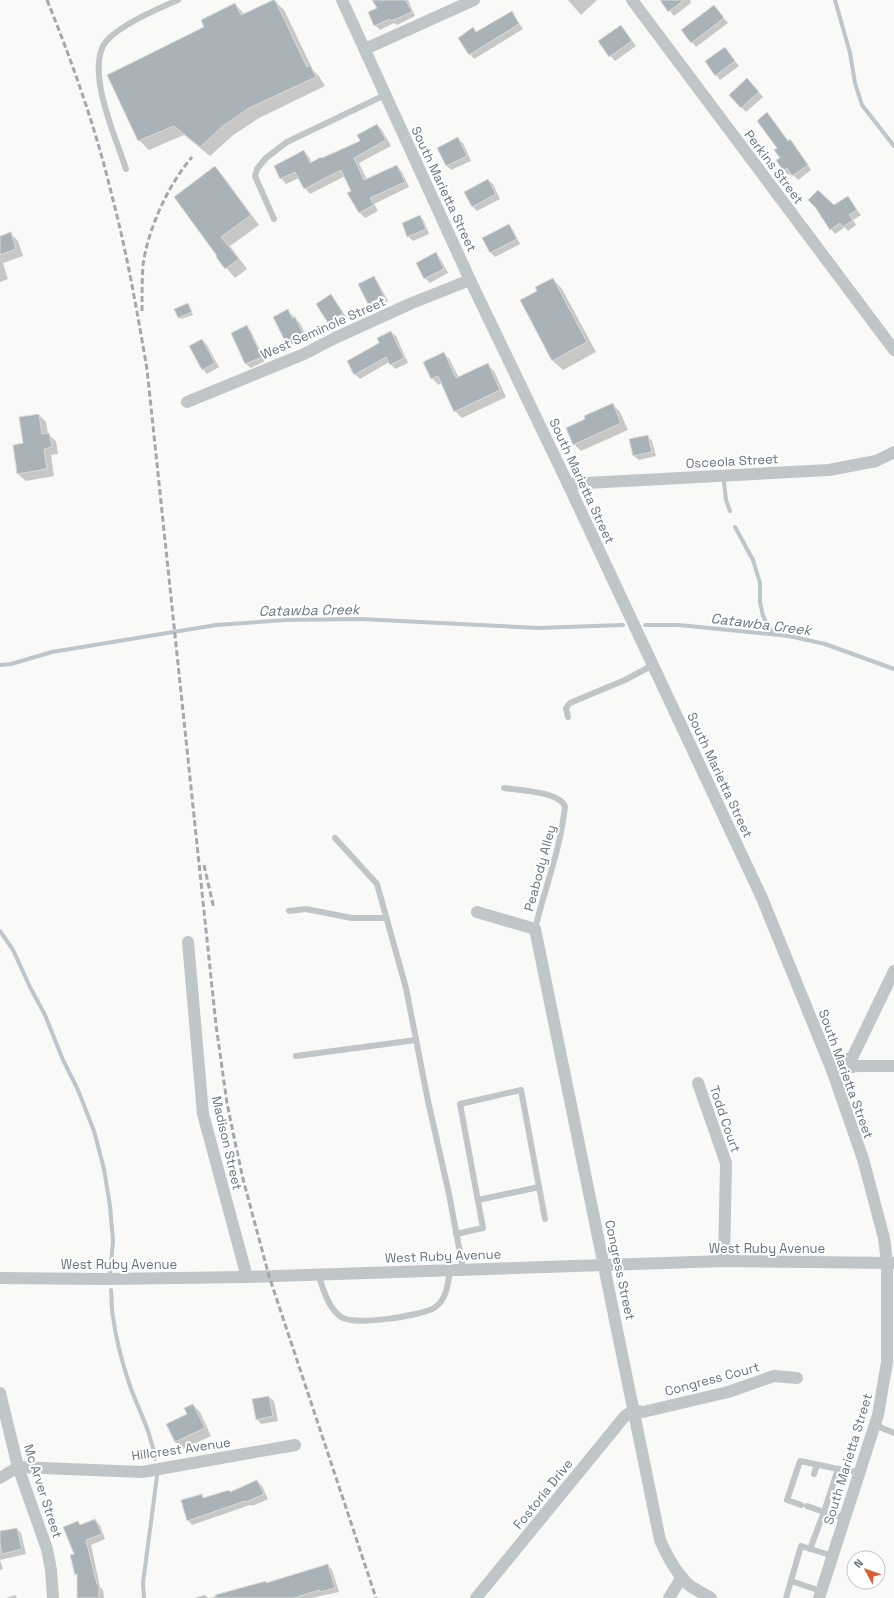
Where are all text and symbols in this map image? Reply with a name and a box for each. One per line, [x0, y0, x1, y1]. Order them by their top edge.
street label: South Marietta Street [407, 124, 481, 254]
street label: Perkins Street [741, 127, 807, 207]
street label: West Seminole Street [258, 293, 388, 363]
street label: South Marietta Street [545, 416, 619, 546]
street label: Osceola Street [685, 450, 779, 472]
water label: Catawba Creek [258, 600, 361, 620]
water label: Catawba Creek [710, 609, 814, 639]
street label: South Marietta Street [683, 710, 757, 840]
street label: Peabody Alley [520, 823, 560, 913]
street label: South Marietta Street [815, 1007, 877, 1141]
street label: Todd Court [706, 1083, 744, 1155]
street label: Madison Street [208, 1094, 246, 1192]
street label: Congress Street [601, 1218, 639, 1322]
street label: West Ruby Avenue [709, 1240, 825, 1257]
street label: West Ruby Avenue [384, 1245, 502, 1267]
street label: West Ruby Avenue [61, 1256, 177, 1273]
street label: Congress Court [663, 1358, 761, 1400]
street label: South Marietta Street [820, 1391, 876, 1527]
street label: Hillcrest Avenue [130, 1434, 232, 1464]
street label: Mc Arver Street [20, 1442, 66, 1540]
street label: Fostoria Drive [509, 1455, 577, 1533]
north arrow [846, 1550, 886, 1590]
text: N [851, 1556, 866, 1571]

